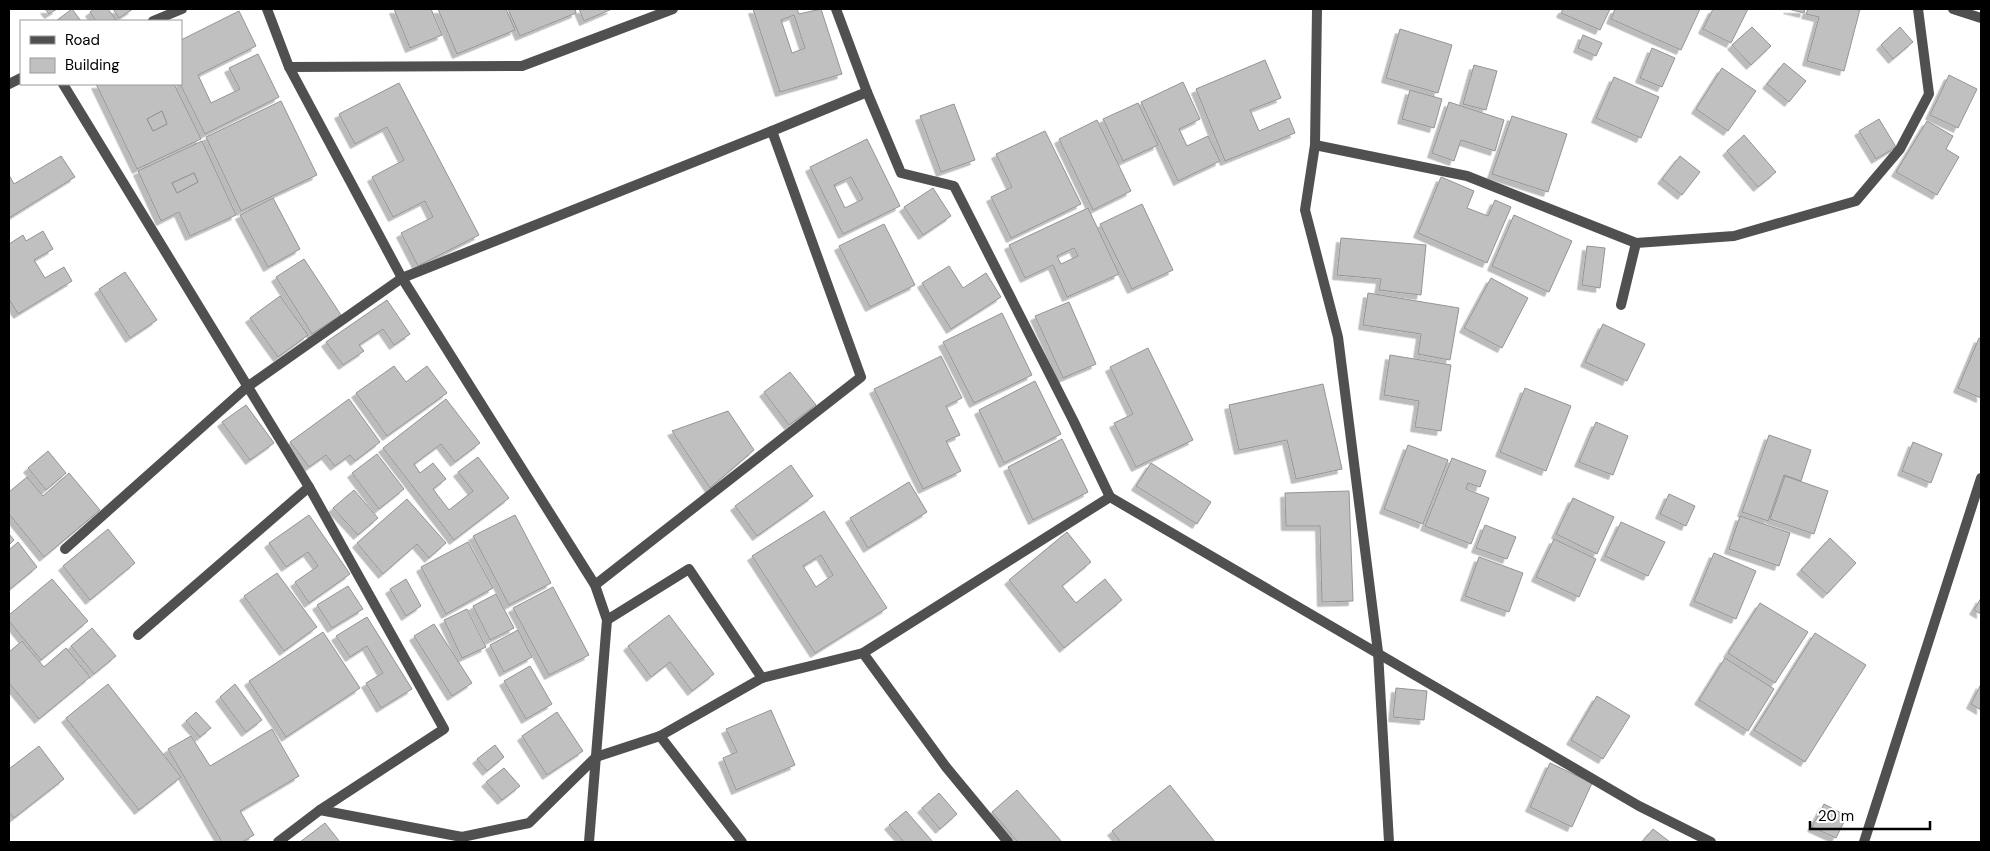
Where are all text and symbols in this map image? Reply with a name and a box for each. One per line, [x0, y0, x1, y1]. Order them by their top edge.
legend [20, 20, 182, 85]
text: Road [65, 30, 100, 50]
text: Building [65, 55, 120, 75]
scale bar [1810, 798, 1930, 830]
text: 20 m [1818, 806, 1854, 826]

